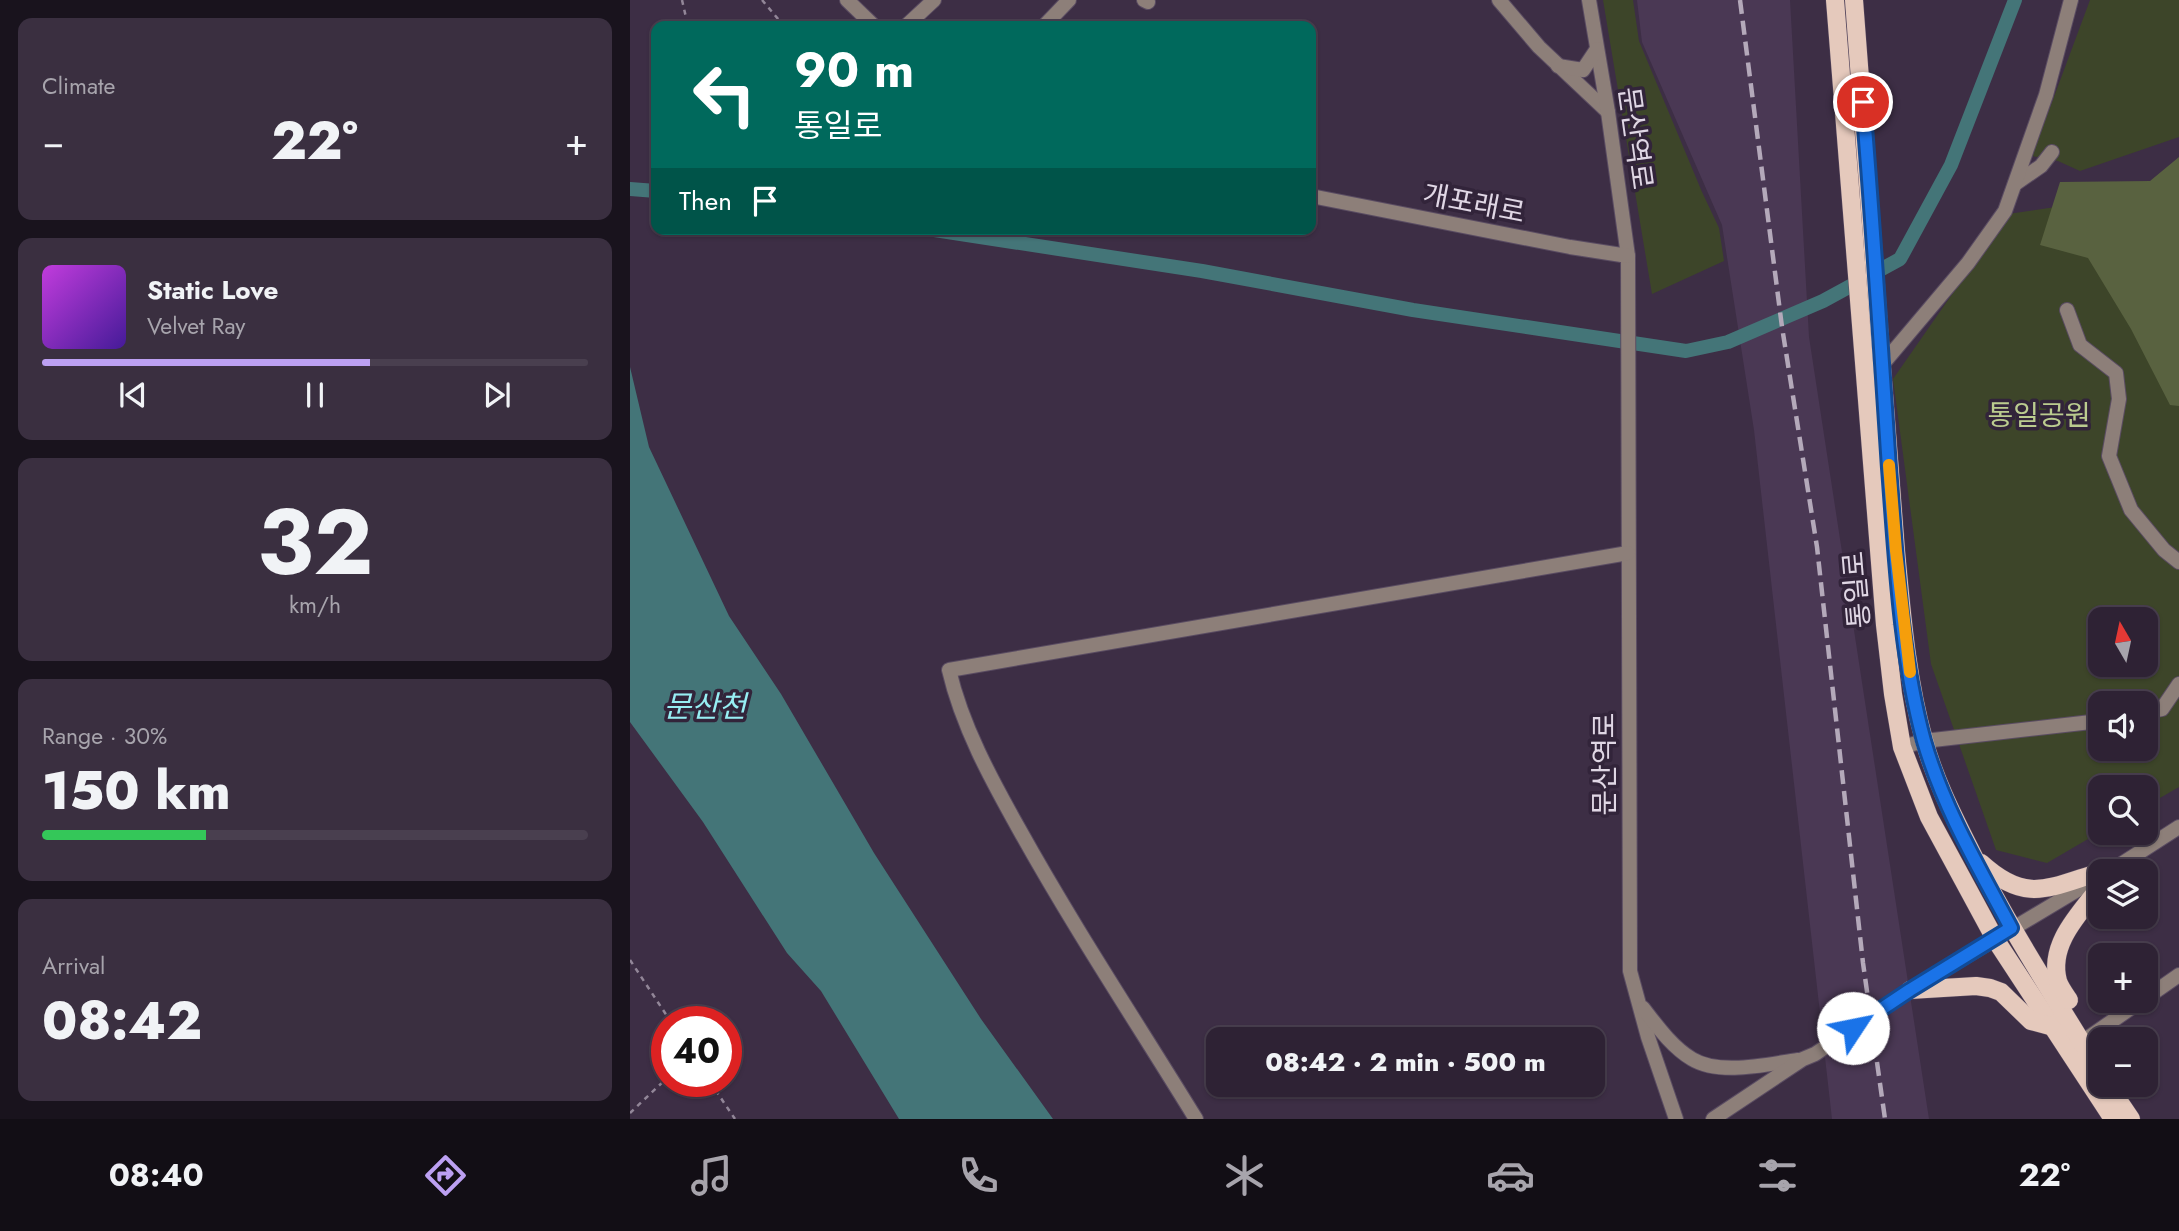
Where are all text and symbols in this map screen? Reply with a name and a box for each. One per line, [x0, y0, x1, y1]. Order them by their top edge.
text: 90 m [794, 35, 914, 105]
icon: left [679, 49, 770, 140]
text: Climate [42, 69, 115, 103]
pin [1833, 72, 1893, 132]
icon: arrive [1844, 83, 1882, 121]
street label: 문산역로 [1608, 84, 1663, 192]
text: 22° [271, 103, 358, 179]
text: 통일로 [794, 103, 882, 149]
text: − [42, 114, 64, 169]
text: + [565, 114, 588, 169]
street label: 개포래로 [1419, 174, 1528, 233]
text: Then [679, 182, 732, 220]
icon: arrive [746, 182, 784, 220]
text: Static Love [147, 271, 279, 309]
text: Velvet Ray [147, 309, 245, 343]
icon: previous [114, 376, 152, 414]
icon: pause [296, 376, 334, 414]
icon: next [478, 376, 516, 414]
park label: 통일공원 [1987, 395, 2091, 436]
text: 32 [257, 477, 373, 608]
street label: 통일로 [1833, 550, 1880, 630]
text: km/h [289, 588, 341, 622]
north arrow [2088, 607, 2158, 677]
map controls [2088, 607, 2158, 1097]
water label: 문산천 [664, 685, 750, 728]
button: sound [2088, 691, 2158, 761]
street label: 문산역로 [1584, 712, 1625, 816]
text: Range · 30% [42, 719, 167, 753]
text: 150 km [42, 753, 231, 829]
button: search [2088, 775, 2158, 845]
button: layers [2088, 859, 2158, 929]
button: + [2088, 943, 2158, 1013]
text: Arrival [42, 949, 105, 983]
text: 08:42 [42, 983, 202, 1059]
position arrow [1816, 991, 1890, 1065]
speed limit sign: 40 [651, 1006, 742, 1097]
button: − [2088, 1027, 2158, 1097]
text: 08:42 · 2 min · 500 m [1265, 1043, 1546, 1081]
icon: directions [421, 1151, 470, 1200]
icon: music [687, 1151, 736, 1200]
icon: phone [954, 1151, 1003, 1200]
icon: climate [1220, 1151, 1269, 1200]
icon: car [1486, 1151, 1535, 1200]
icon: filters [1753, 1151, 1802, 1200]
text: 08:40 [109, 1152, 204, 1198]
text: 22° [2019, 1152, 2070, 1198]

